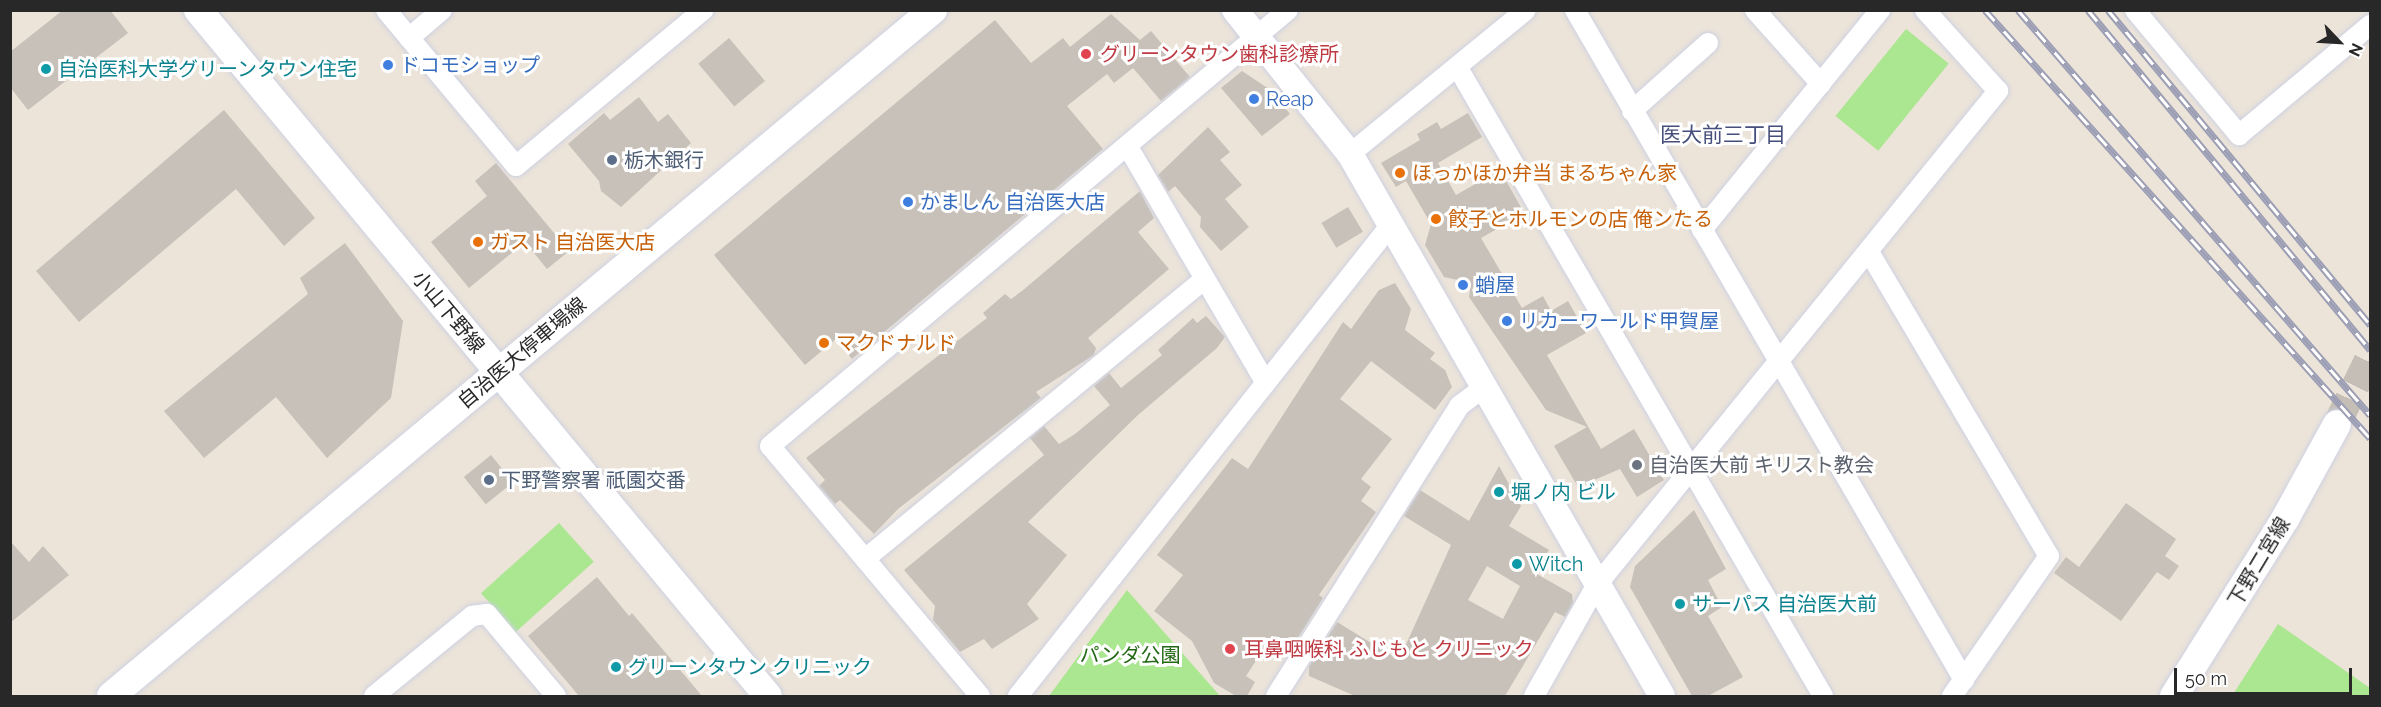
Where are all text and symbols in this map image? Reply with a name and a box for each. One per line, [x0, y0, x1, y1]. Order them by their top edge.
north arrow [2309, 12, 2369, 72]
text: N [2345, 40, 2367, 59]
place label: グリーンタウン歯科診療所 [1100, 42, 1340, 66]
marker: グリーンタウン歯科診療所 [1077, 45, 1095, 63]
place label: ドコモショップ [400, 53, 540, 77]
place label: 自治医科大学グリーンタウン住宅 [58, 57, 358, 81]
marker: ドコモショップ [381, 58, 395, 72]
marker: 自治医科大学グリーンタウン住宅 [39, 62, 53, 76]
place label: Reap [1266, 87, 1314, 111]
marker: Reap [1247, 92, 1261, 106]
district label: 医大前三丁目 [1660, 122, 1786, 148]
place label: 栃木銀行 [624, 148, 704, 172]
marker: 栃木銀行 [605, 153, 619, 167]
place label: ほっかほか弁当 まるちゃん家 [1412, 161, 1677, 185]
marker: ほっかほか弁当 まるちゃん家 [1393, 166, 1407, 180]
place label: かましん 自治医大店 [920, 190, 1105, 214]
marker: かましん 自治医大店 [901, 195, 915, 209]
place label: 餃子とホルモンの店 俺ンたる [1448, 207, 1713, 231]
marker: 餃子とホルモンの店 俺ンたる [1429, 212, 1443, 226]
place label: ガスト 自治医大店 [490, 230, 655, 254]
marker: ガスト 自治医大店 [471, 235, 485, 249]
street label: 小山下野線 [407, 266, 489, 358]
place label: 蛸屋 [1475, 273, 1515, 297]
marker: 蛸屋 [1456, 278, 1470, 292]
street label: 自治医大停車場線 [453, 292, 591, 414]
place label: リカーワールド甲賀屋 [1519, 309, 1719, 333]
marker: リカーワールド甲賀屋 [1500, 314, 1514, 328]
place label: マクドナルド [836, 331, 956, 355]
marker: マクドナルド [817, 336, 831, 350]
place label: 自治医大前 キリスト教会 [1649, 453, 1874, 477]
marker: 自治医大前 キリスト教会 [1630, 458, 1644, 472]
place label: 下野警察署 祇園交番 [501, 468, 686, 492]
marker: 下野警察署 祇園交番 [482, 473, 496, 487]
place label: 堀ノ内 ビル [1511, 480, 1616, 504]
marker: 堀ノ内 ビル [1492, 485, 1506, 499]
street label: 下野二宮線 [2223, 513, 2295, 611]
place label: Witch [1529, 552, 1583, 576]
marker: Witch [1510, 557, 1524, 571]
place label: サーパス 自治医大前 [1692, 592, 1877, 616]
marker: サーパス 自治医大前 [1673, 597, 1687, 611]
place label: 耳鼻咽喉科 ふじもと クリニック [1244, 637, 1534, 661]
marker: 耳鼻咽喉科 ふじもと クリニック [1221, 640, 1239, 658]
park label: パンダ公園 [1080, 643, 1180, 667]
place label: グリーンタウン クリニック [628, 655, 873, 679]
scale bar [2177, 656, 2356, 694]
marker: グリーンタウン クリニック [609, 660, 623, 674]
text: 50 m [2185, 668, 2227, 689]

